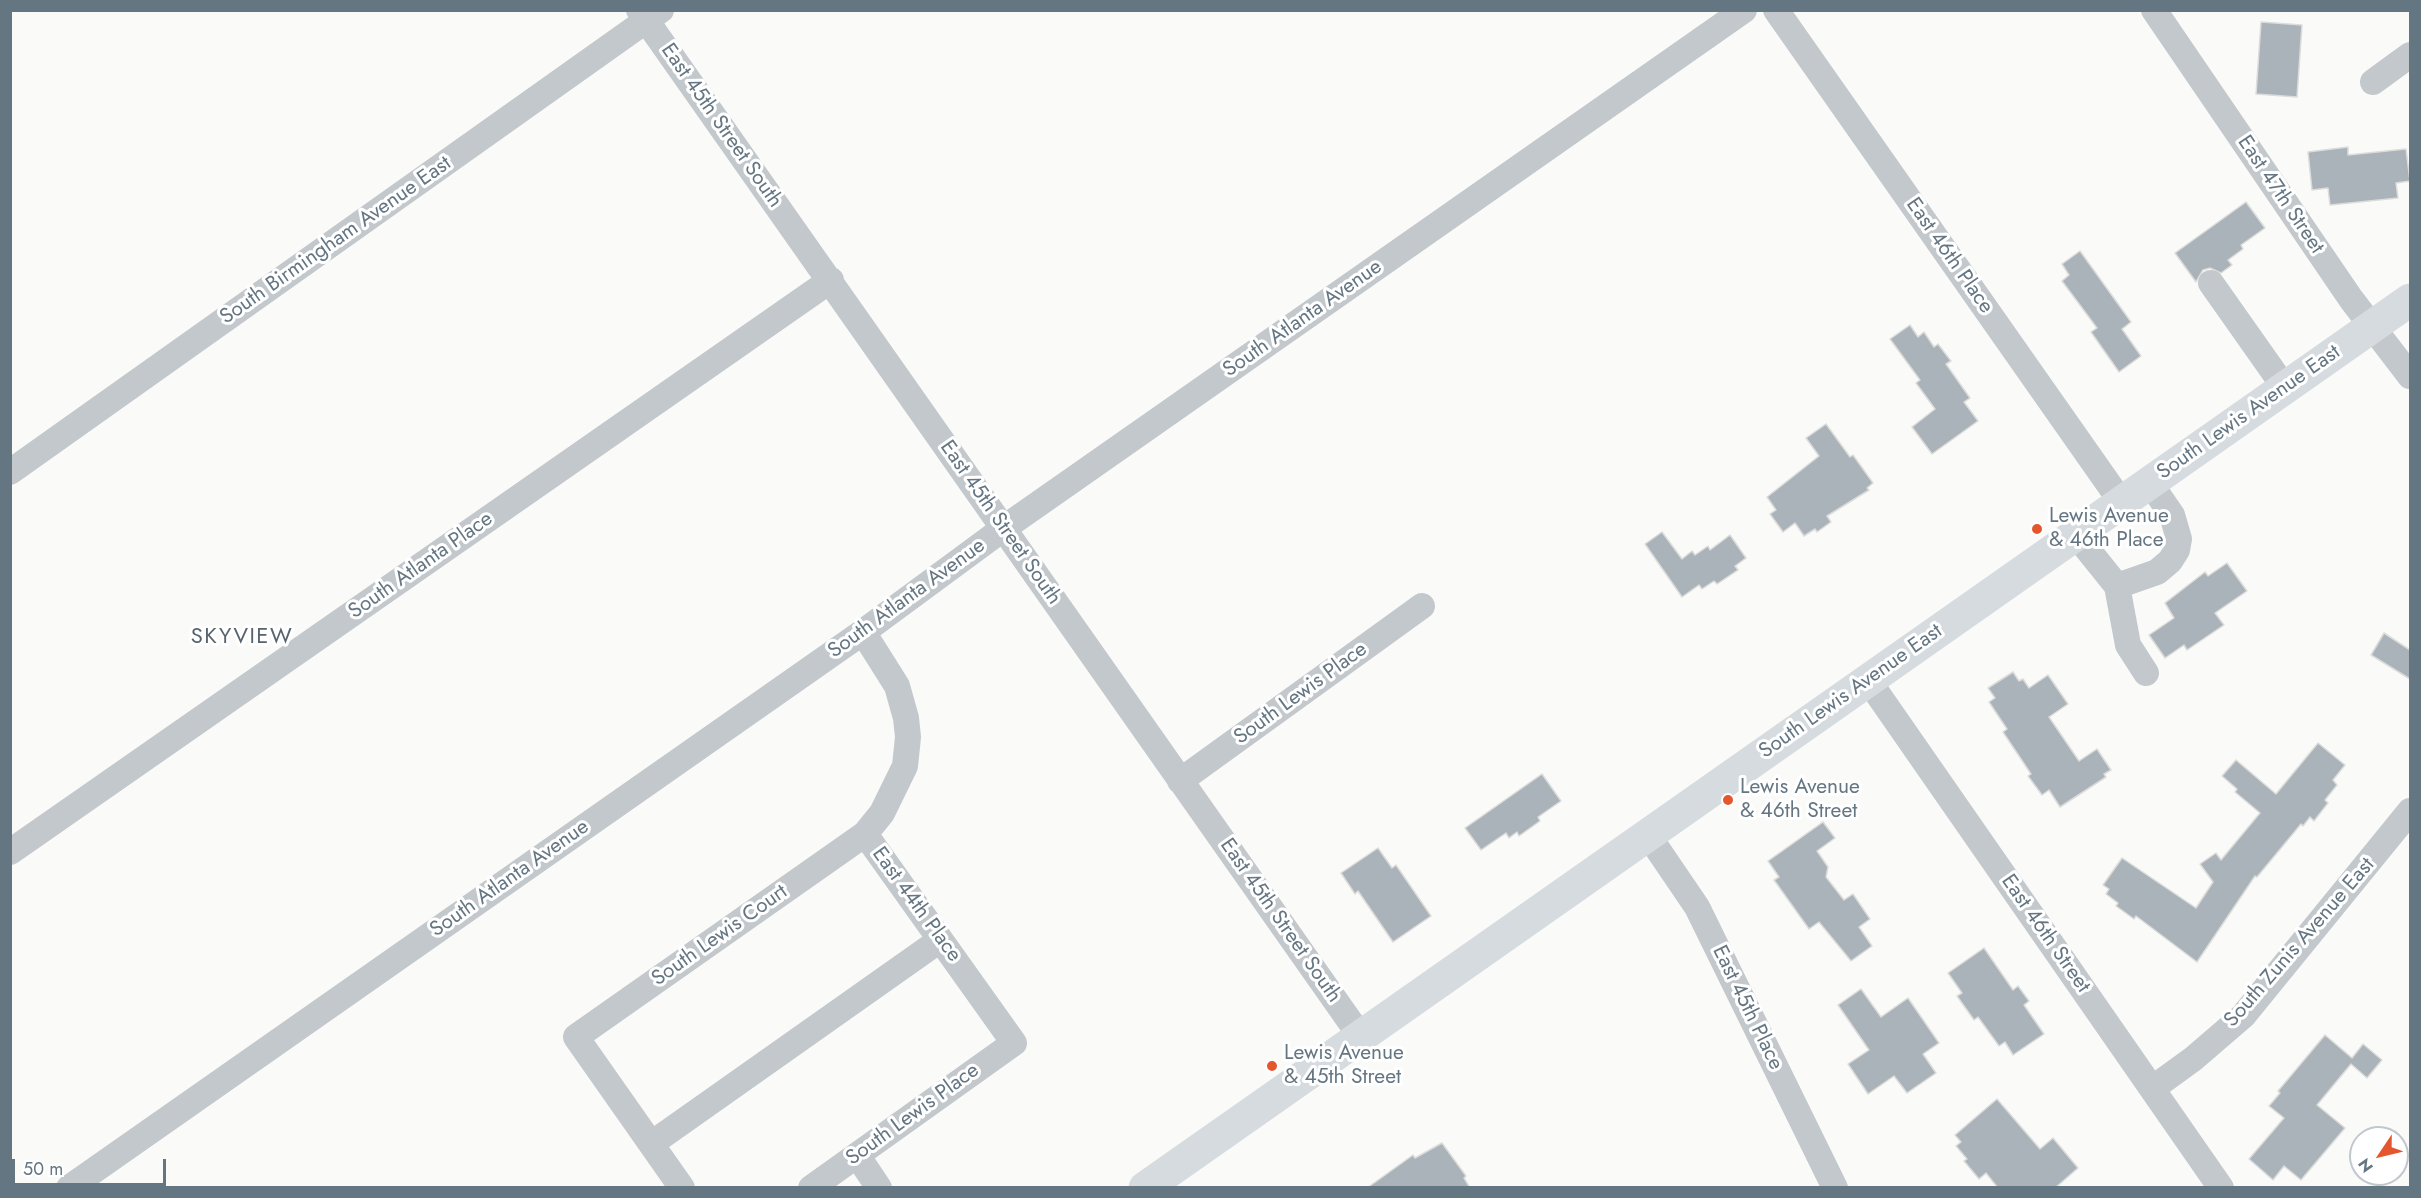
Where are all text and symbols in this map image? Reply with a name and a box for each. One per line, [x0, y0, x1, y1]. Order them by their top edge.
street label: East 45th Street South [655, 39, 787, 213]
street label: East 47th Street [2231, 131, 2329, 259]
street label: South Birmingham Avenue East [216, 151, 456, 331]
street label: East 46th Place [1900, 193, 1998, 319]
street label: South Atlanta Avenue [1219, 255, 1387, 383]
street label: South Lewis Avenue East [2153, 340, 2345, 486]
street label: East 45th Street South [934, 436, 1066, 610]
place label: Lewis Avenue & 46th Place [2049, 504, 2169, 554]
street label: South Atlanta Place [344, 507, 498, 625]
marker: Lewis Avenue & 46th Place [2030, 522, 2044, 536]
street label: South Atlanta Avenue [824, 534, 990, 664]
street label: South Lewis Avenue East [1755, 619, 1947, 765]
district label: SKYVIEW [191, 625, 293, 651]
street label: South Lewis Place [1230, 637, 1372, 751]
place label: Lewis Avenue & 46th Street [1740, 775, 1860, 825]
marker: Lewis Avenue & 46th Street [1721, 793, 1735, 807]
street label: South Atlanta Avenue [426, 815, 594, 943]
street label: East 45th Street South [1214, 834, 1346, 1008]
street label: East 44th Place [866, 843, 966, 967]
street label: South Zunis Avenue East [2220, 853, 2380, 1033]
street label: East 46th Street [1995, 870, 2095, 998]
street label: South Lewis Court [647, 880, 793, 992]
street label: East 45th Place [1706, 942, 1788, 1074]
place label: Lewis Avenue & 45th Street [1284, 1041, 1404, 1091]
street label: South Lewis Place [842, 1058, 984, 1172]
marker: Lewis Avenue & 45th Street [1265, 1059, 1279, 1073]
north arrow [2349, 1126, 2409, 1186]
scale bar [15, 1147, 170, 1185]
text: N [2352, 1154, 2379, 1177]
text: 50 m [23, 1156, 63, 1182]

